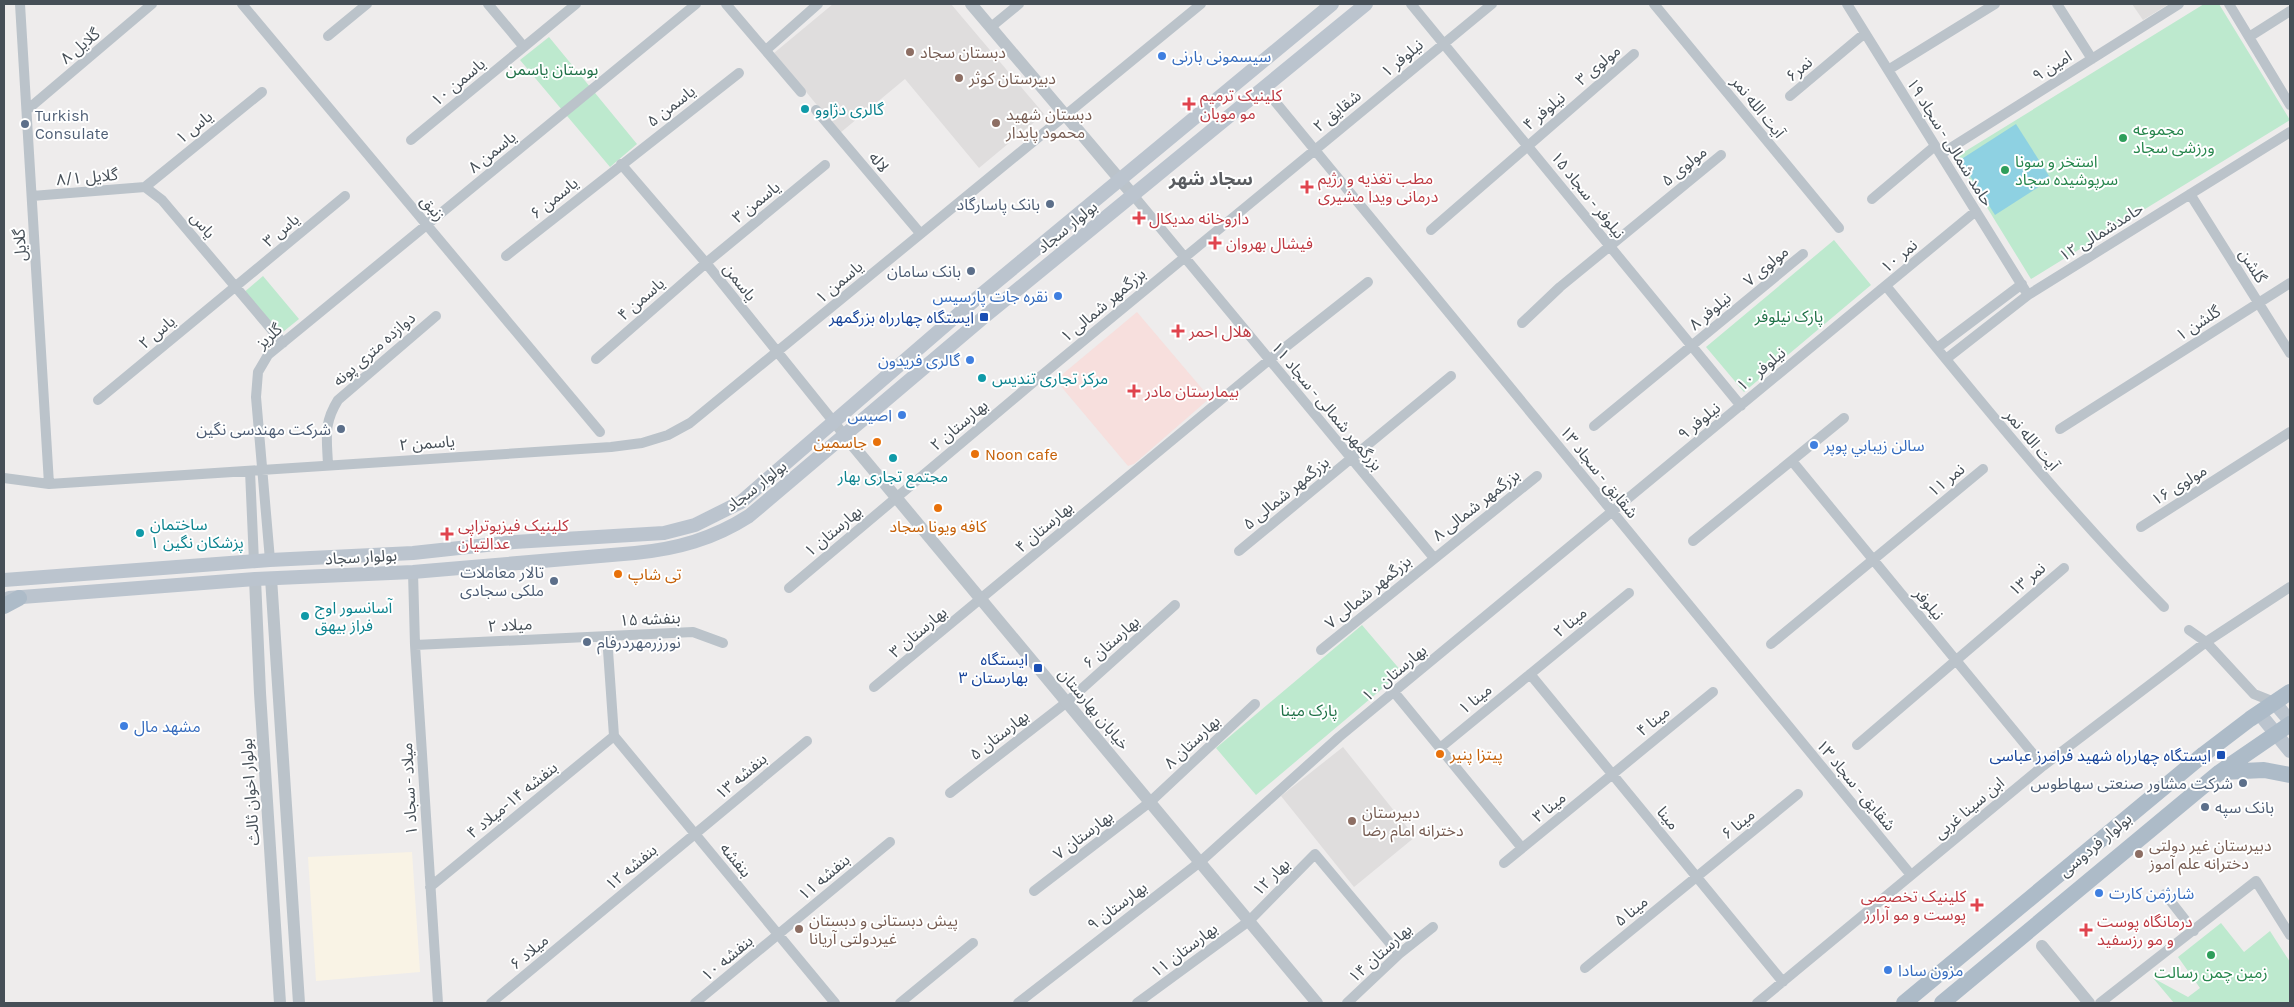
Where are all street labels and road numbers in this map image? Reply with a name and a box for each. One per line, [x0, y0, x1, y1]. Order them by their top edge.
street label: گلایل ۸ [56, 24, 104, 68]
street label: نیلوفر ۱ [1377, 35, 1427, 81]
street label: مولوی ۳ [1572, 41, 1624, 89]
street label: امین ۹ [2029, 47, 2075, 85]
street label: نمر۶ [1782, 52, 1816, 86]
street label: یاسمن ۱۰ [427, 54, 489, 110]
street label: آیت الله نمر [1727, 71, 1790, 143]
street label: حامد شمالی - سجاد ۱۹ [1903, 74, 1997, 210]
street label: یاسمن ۵ [643, 81, 699, 131]
street label: شقایق ۲ [1309, 86, 1365, 137]
street label: نیلوفر ۴ [1519, 88, 1569, 134]
street label: یاس ۱ [172, 106, 216, 148]
street label: یاسمن ۸ [464, 127, 520, 177]
street label: مولوی ۵ [1658, 142, 1710, 190]
street label: لاله [865, 148, 893, 176]
street label: نیلوفر - سجاد ۱۵ [1547, 148, 1629, 242]
street label: گلایل ۸/۱ [55, 165, 119, 189]
street label: یاسمن ۶ [526, 173, 582, 223]
street label: یاسمن ۳ [728, 177, 784, 227]
street label: زنبق [416, 191, 449, 226]
street label: بولوار سجاد [1033, 197, 1101, 257]
street label: حامدشمالی ۱۲ [2055, 199, 2147, 265]
street label: یاس [186, 208, 220, 242]
street label: یاس ۳ [259, 209, 303, 251]
street label: گلایل [9, 228, 31, 262]
street label: نمر ۱۰ [1877, 235, 1921, 277]
street label: مولوی ۷ [1740, 242, 1792, 290]
street label: گلشن [2235, 245, 2271, 287]
street label: یاسمن ۱ [811, 257, 867, 307]
street label: یاسمن [719, 259, 761, 305]
street label: بزرگمهر شمالی ۱ [1057, 264, 1149, 346]
street label: یاسمن ۴ [614, 274, 668, 324]
street label: نیلوفر ۸ [1685, 288, 1735, 334]
street label: گلشن ۱ [2172, 301, 2224, 344]
street label: دوازده متری پونه [329, 308, 420, 391]
street label: یاس ۲ [135, 311, 179, 353]
street label: گلریز [251, 319, 286, 353]
street label: بزرگمهر شمالی - سجاد ۱۱ [1267, 338, 1387, 474]
street label: نیلوفر ۱۰ [1733, 343, 1789, 395]
street label: بهارستان ۲ [926, 395, 992, 455]
street label: نیلوفر ۹ [1674, 398, 1724, 444]
street label: آیت الله نمر [2000, 405, 2064, 475]
street label: شقایق - سجاد ۱۳ [1555, 422, 1642, 523]
street label: یاسمن ۲ [398, 432, 456, 454]
street label: بزرگمهر شمالی ۵ [1239, 452, 1333, 534]
street label: بولوار سجاد [722, 456, 790, 516]
street label: نمر ۱۱ [1924, 459, 1968, 501]
street label: مولوی ۱۶ [2148, 461, 2210, 509]
street label: بزرگمهر شمالی ۸ [1429, 465, 1523, 545]
street label: بهارستان ۴ [1011, 497, 1077, 557]
street label: بهارستان ۱ [800, 501, 866, 561]
street label: بولوار سجاد [325, 546, 397, 568]
street label: بزرگمهر شمالی ۷ [1321, 551, 1415, 633]
street label: نمر ۱۳ [2005, 558, 2049, 600]
street label: نیلوفر [1909, 583, 1948, 624]
street label: بهارستان ۳ [885, 602, 951, 662]
street label: مینا ۲ [1549, 603, 1591, 641]
street label: بنفشه ۱۵ [619, 608, 681, 630]
street label: بهارستان ۶ [1079, 612, 1143, 672]
street label: میلاد ۲ [487, 614, 533, 636]
street label: بهارستان ۱۰ [1358, 640, 1430, 706]
street label: خیابان بهارستان [1054, 664, 1134, 754]
street label: مینا ۱ [1454, 680, 1496, 718]
street label: مینا ۴ [1632, 702, 1674, 740]
street label: بهارستان ۵ [966, 706, 1032, 764]
street label: بهارستان ۸ [1160, 711, 1224, 773]
street label: شقایق - سجاد ۱۳ [1812, 736, 1900, 835]
street label: بولوار اخوان ثالث [237, 738, 263, 846]
street label: میلاد - سجاد ۱ [397, 742, 421, 836]
street label: بنفشه ۱۳ [711, 749, 771, 803]
street label: بنفشه ۱۴-میلاد ۴ [463, 758, 561, 842]
street label: ابن سینا غربی [1930, 773, 2008, 843]
street label: مینا ۳ [1528, 788, 1570, 826]
street label: مینا [1653, 802, 1683, 834]
street label: مینا ۶ [1717, 805, 1759, 843]
street label: بهارستان ۷ [1050, 806, 1116, 864]
street label: بولوار فردوسی [2055, 809, 2135, 881]
street label: بنفشه [716, 839, 756, 881]
street label: بنفشه ۱۲ [601, 840, 661, 894]
street label: بنفشه ۱۱ [794, 850, 854, 904]
street label: بهار ۱۲ [1248, 854, 1294, 900]
street label: بهارستان ۹ [1084, 877, 1150, 935]
street label: مینا ۵ [1610, 892, 1652, 930]
street label: بهارستان ۱۱ [1147, 919, 1221, 981]
street label: بهارستان ۱۴ [1344, 920, 1416, 986]
street label: میلاد ۶ [506, 930, 552, 974]
street label: بنفشه ۱۰ [697, 931, 757, 985]

